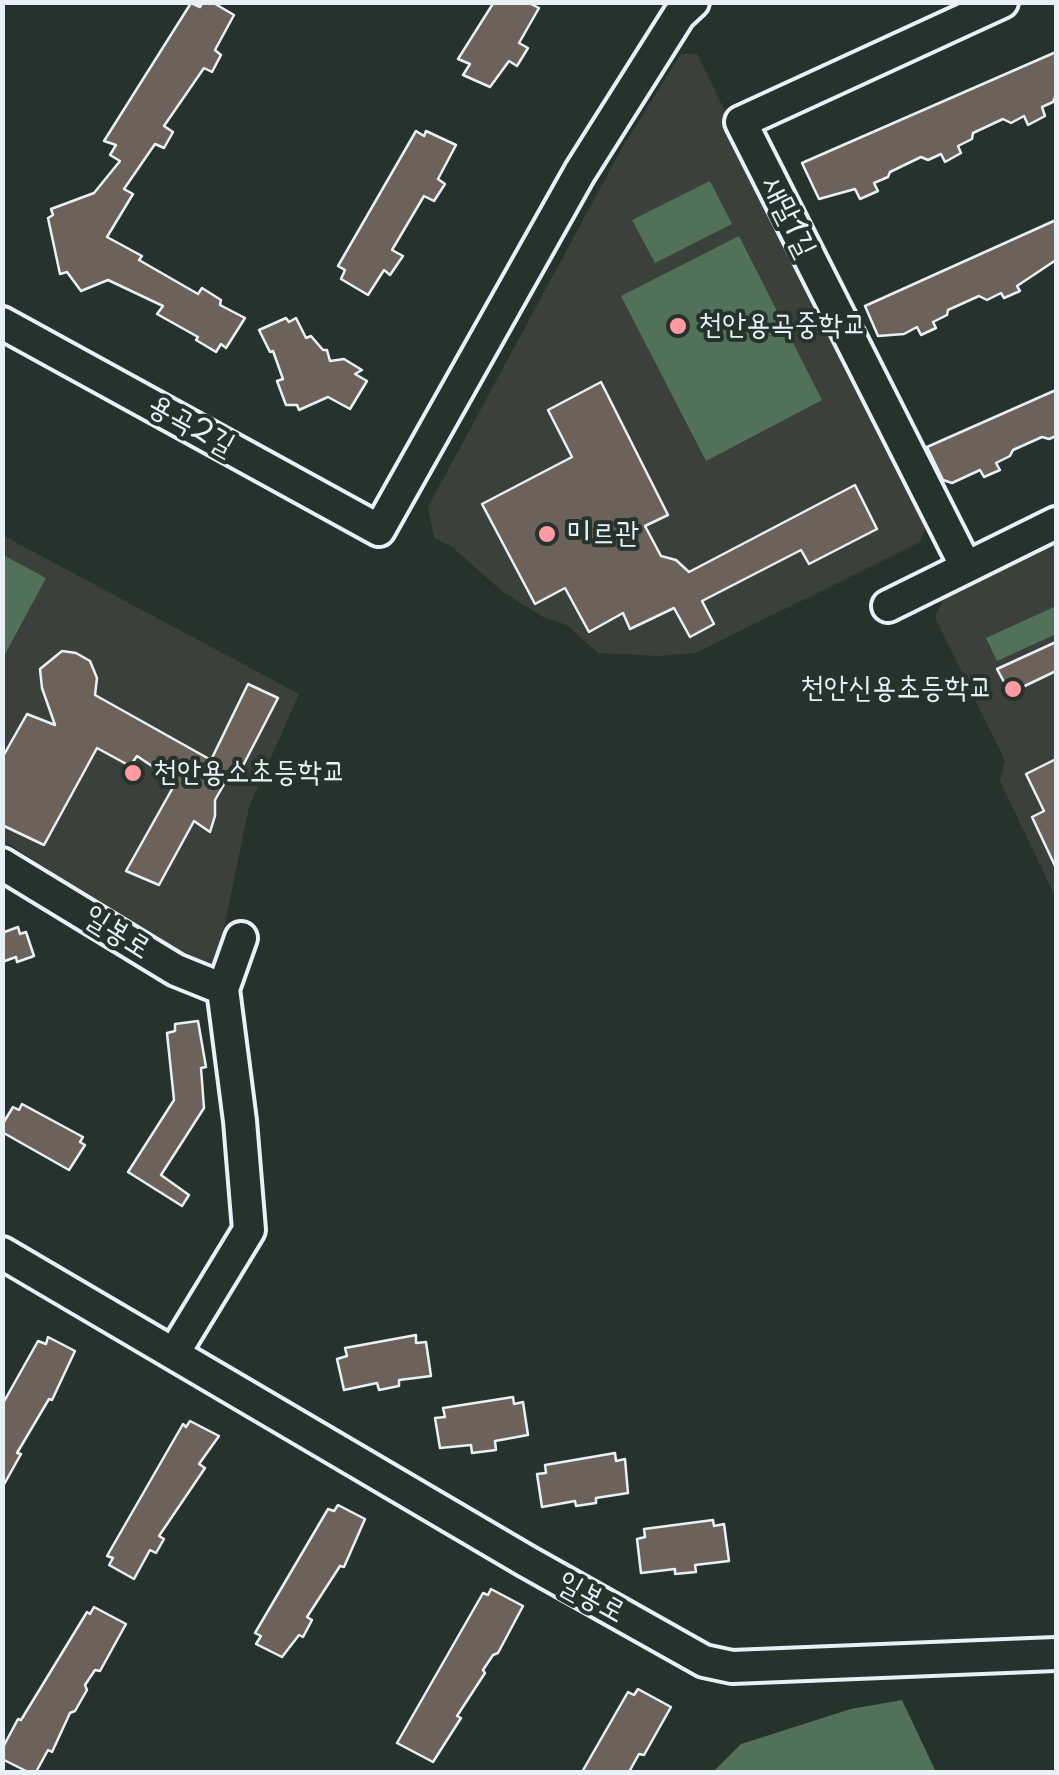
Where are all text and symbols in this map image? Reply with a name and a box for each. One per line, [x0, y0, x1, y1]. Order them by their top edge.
street label: 새말1길 [753, 171, 823, 263]
place label: 천안용곡중학교 [698, 308, 867, 344]
marker: 천안용곡중학교 [667, 315, 689, 337]
street label: 용곡2길 [141, 388, 241, 464]
place label: 미르관 [567, 516, 639, 552]
marker: 미르관 [536, 523, 558, 545]
place label: 천안신용초등학교 [800, 671, 993, 707]
marker: 천안신용초등학교 [1002, 678, 1024, 700]
place label: 천안용소초등학교 [153, 755, 346, 791]
marker: 천안용소초등학교 [122, 762, 144, 784]
street label: 일봉로 [77, 899, 157, 967]
street label: 일봉로 [551, 1565, 631, 1631]

